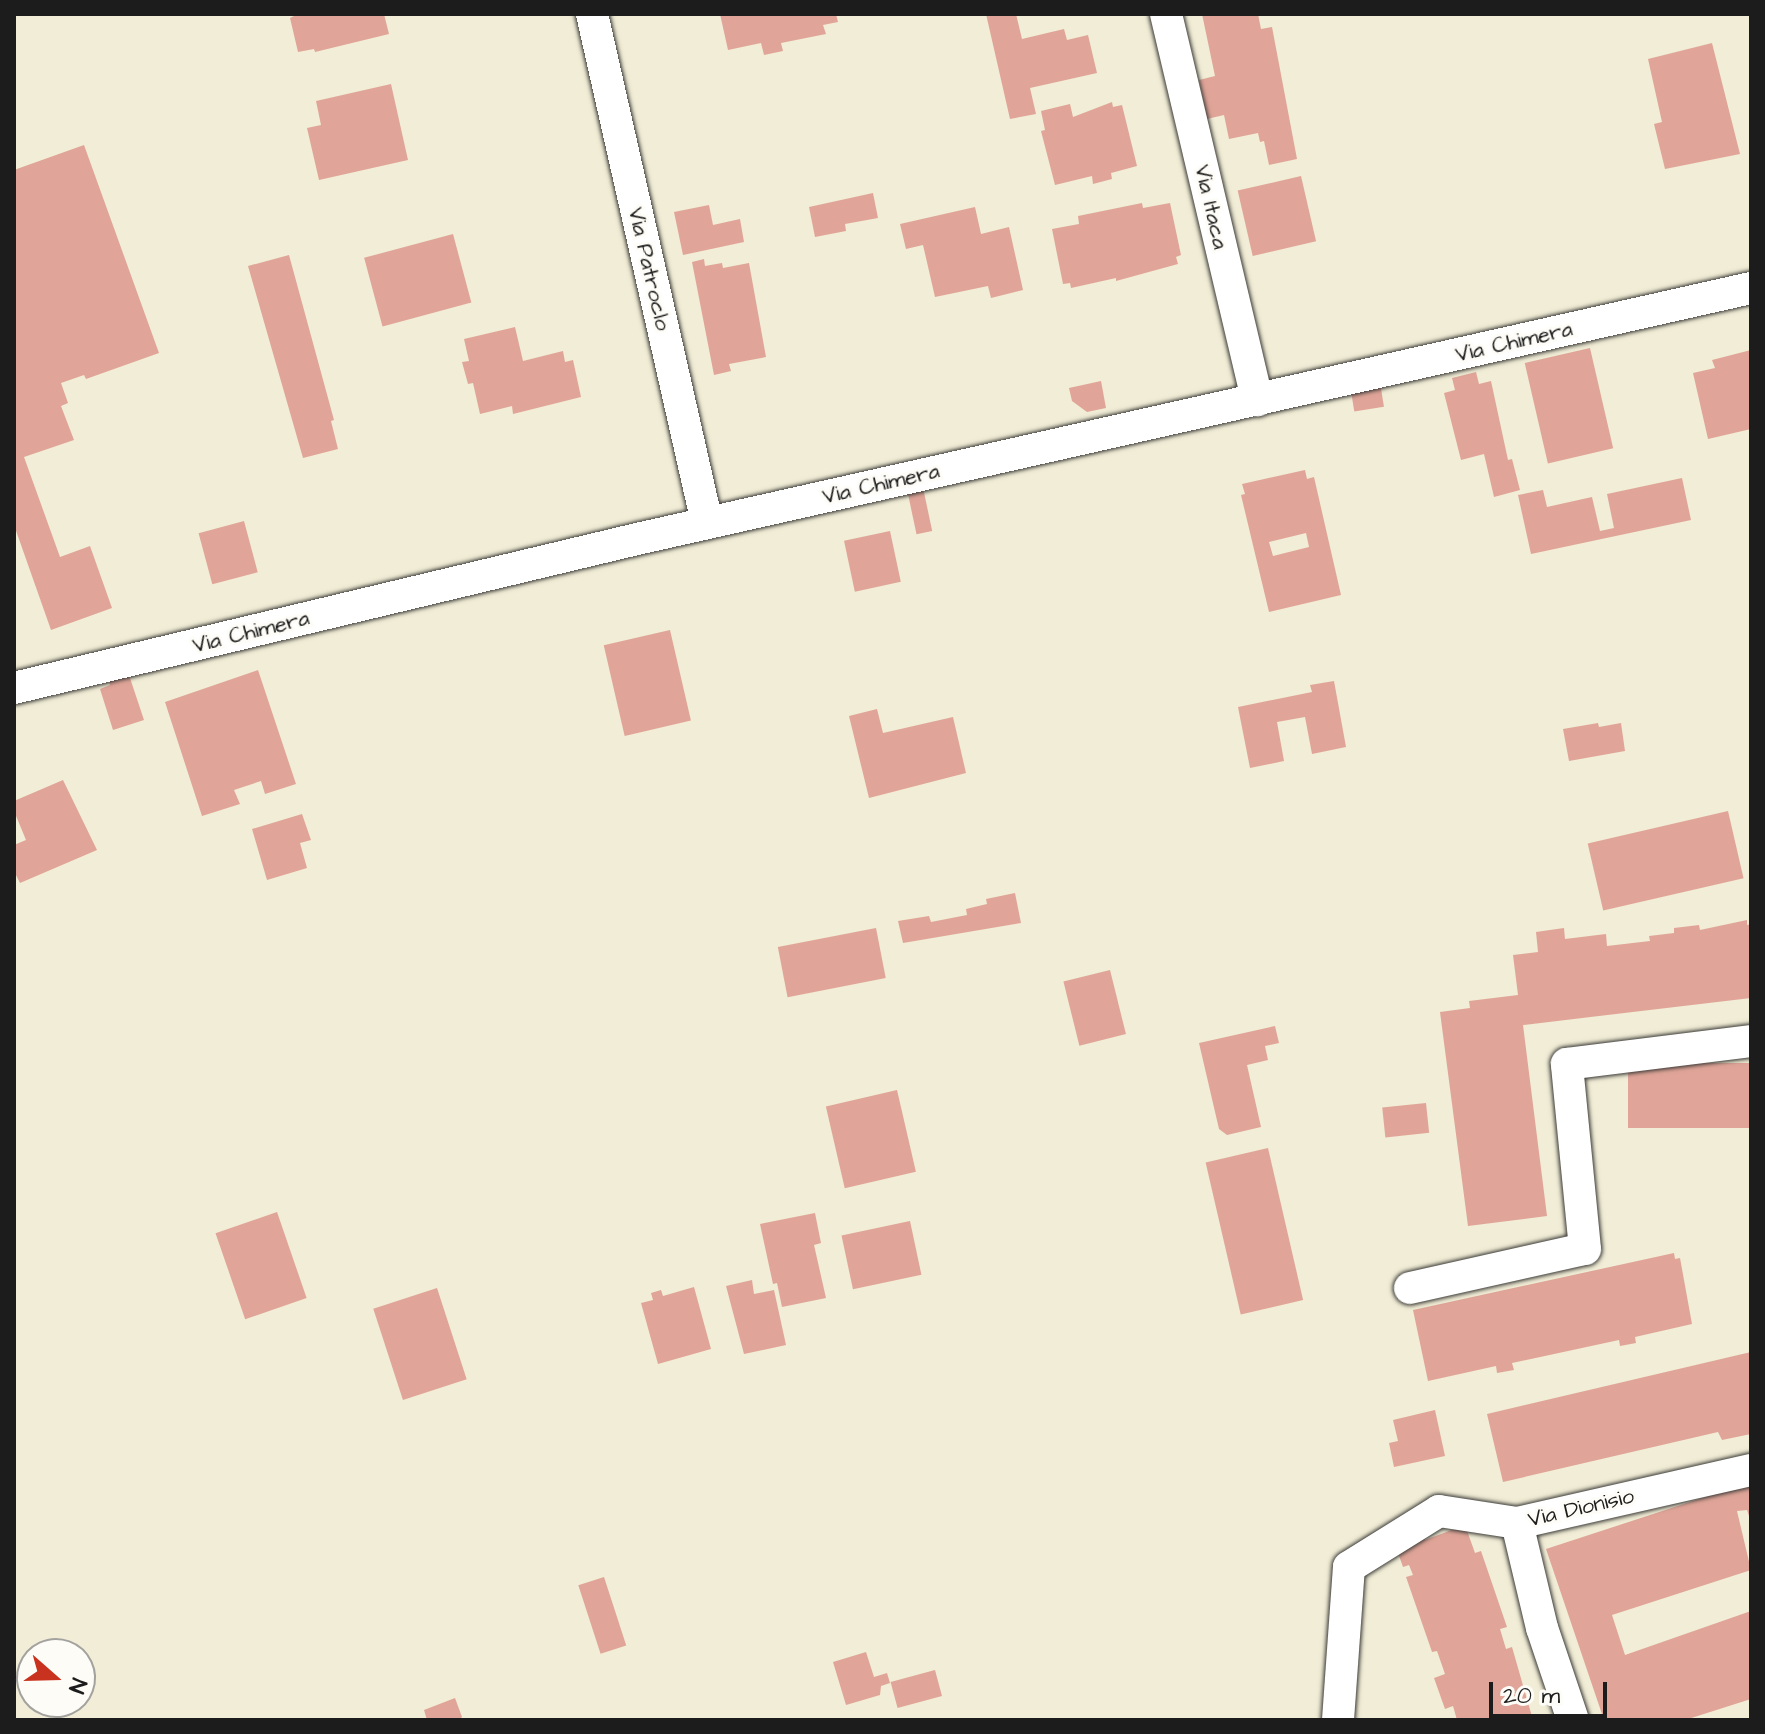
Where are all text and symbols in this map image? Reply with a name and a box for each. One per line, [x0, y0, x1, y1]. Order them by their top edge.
street label: Via Itaca [1189, 162, 1233, 252]
street label: Via Patroclo [622, 205, 676, 333]
street label: Via Chimera [1453, 316, 1575, 368]
street label: Via Chimera [820, 458, 942, 510]
street label: Via Chimera [190, 605, 312, 659]
street label: Via Dionisio [1525, 1483, 1637, 1533]
north arrow [16, 1638, 96, 1718]
scale bar [1493, 1666, 1611, 1716]
text: N [60, 1674, 94, 1697]
text: 20 m [1503, 1679, 1560, 1713]

